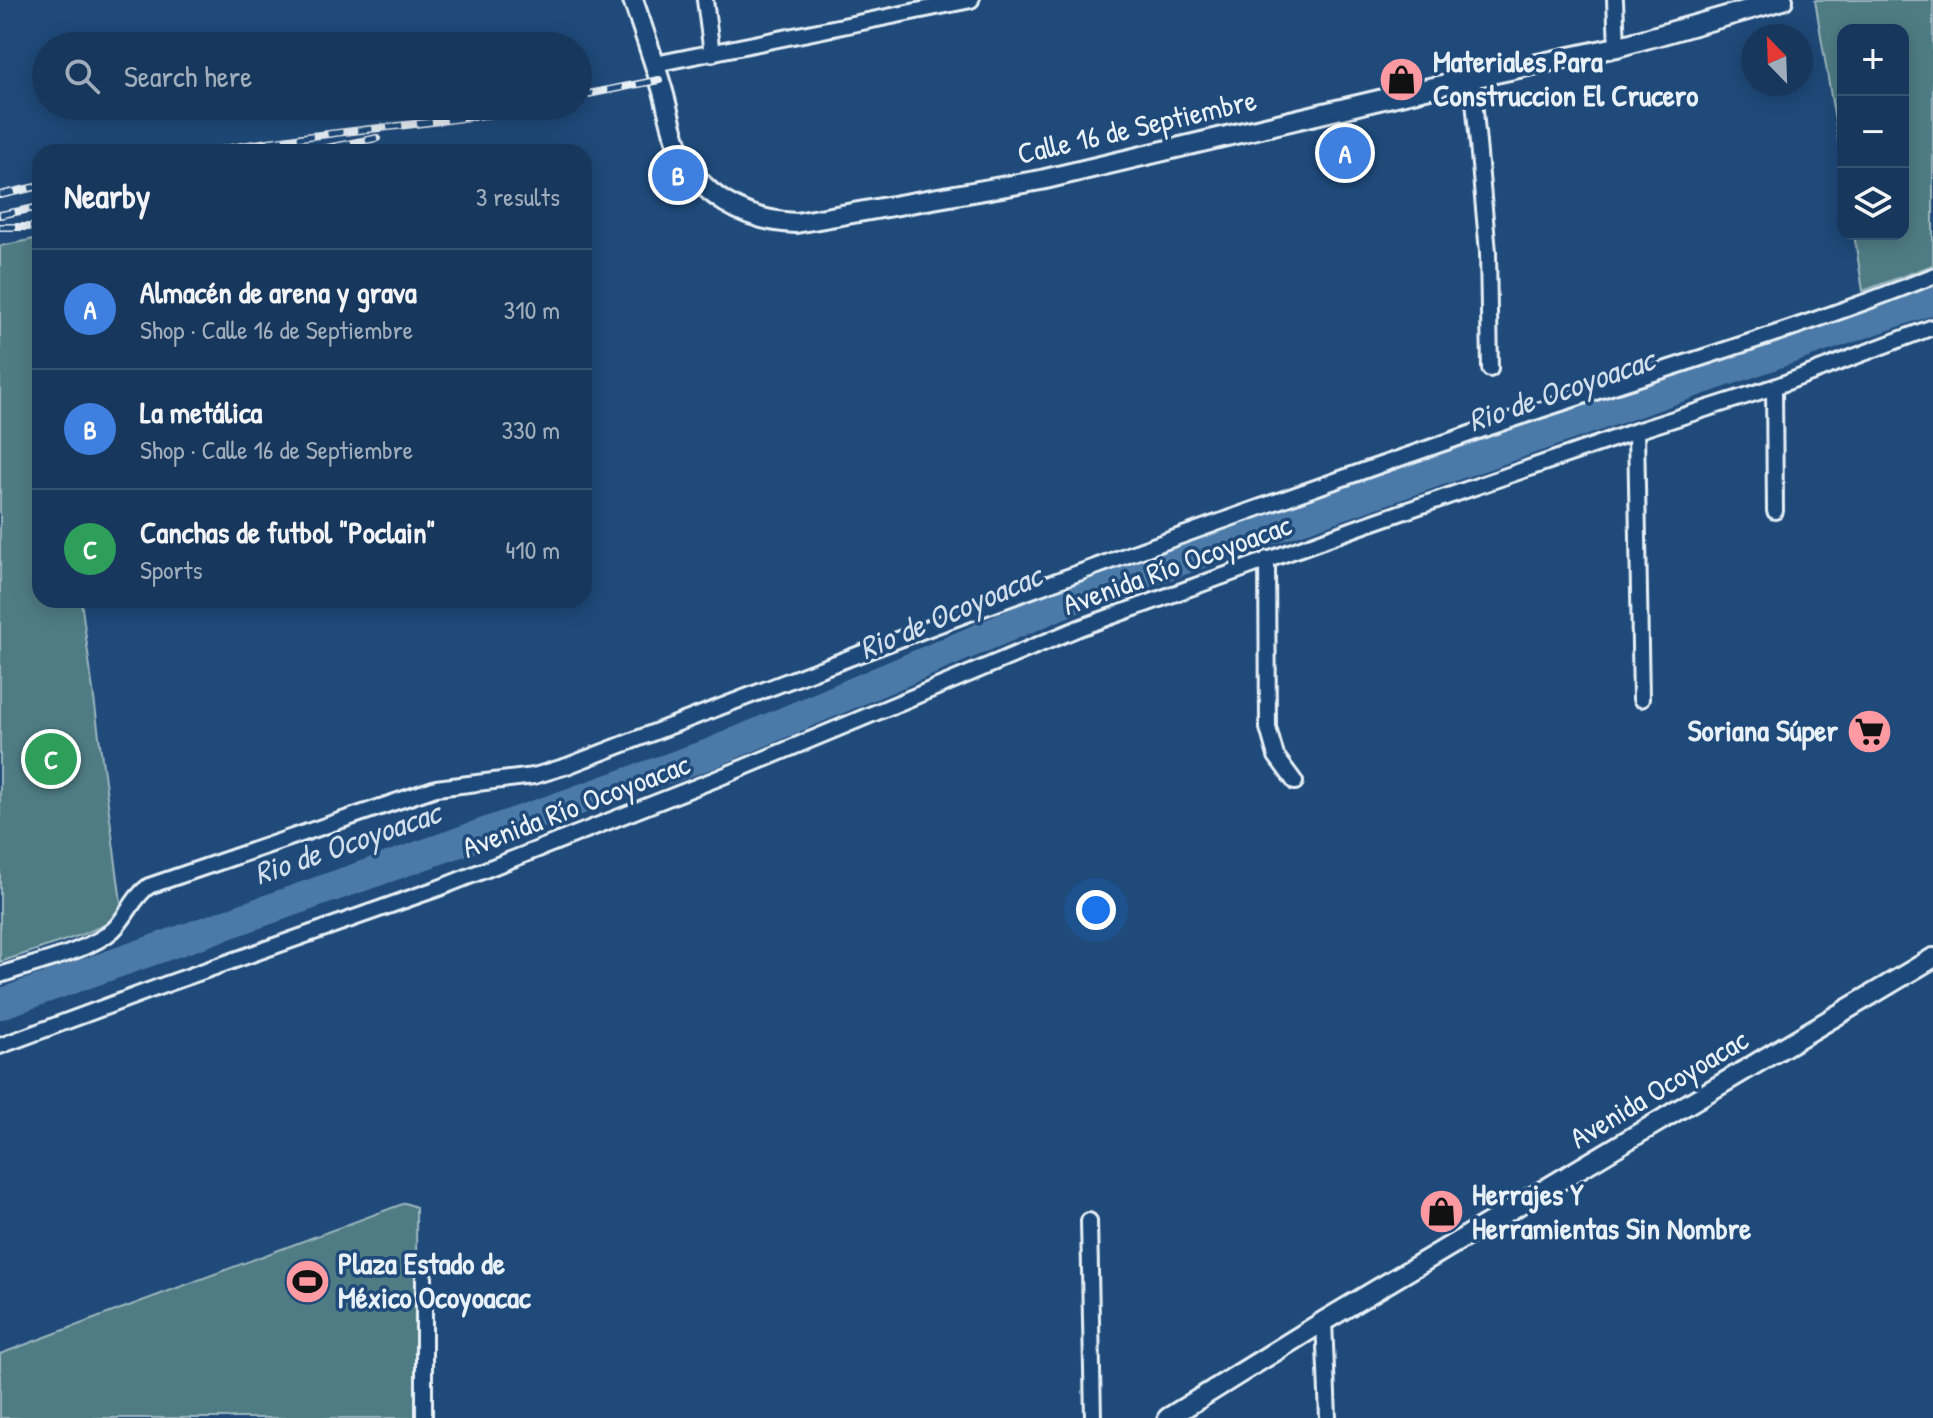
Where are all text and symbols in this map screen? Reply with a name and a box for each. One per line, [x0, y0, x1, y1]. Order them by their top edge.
north arrow [1741, 24, 1813, 96]
map controls [1837, 24, 1909, 240]
button: + [1837, 24, 1909, 96]
search box [32, 32, 592, 120]
place label: Materiales Para Construccion El Crucero [1433, 41, 1698, 115]
icon: search [60, 54, 104, 98]
shop icon: Materiales Para Construccion El Crucero [1378, 55, 1426, 103]
text: Search here [124, 56, 252, 96]
street label: Calle 16 de Septiembre [1013, 79, 1260, 173]
button: − [1837, 96, 1909, 168]
pin: A [1319, 123, 1371, 183]
pin: B [652, 145, 704, 205]
button: layers [1837, 168, 1909, 240]
text: Nearby [64, 173, 150, 219]
text: 3 results [476, 179, 560, 214]
text: Almacén de arena y grava [140, 272, 417, 312]
text: A [84, 292, 96, 327]
text: 310 m [504, 292, 560, 327]
text: Shop · Calle 16 de Septiembre [140, 312, 413, 347]
water label: Rio de Ocoyoacac [1462, 336, 1663, 441]
text: La metálica [140, 392, 262, 432]
text: B [83, 412, 97, 447]
text: 330 m [501, 412, 560, 447]
text: Shop · Calle 16 de Septiembre [140, 432, 413, 467]
street label: Avenida Río Ocoyoacac [1057, 504, 1297, 624]
text: Canchas de futbol "Poclain" [140, 512, 436, 552]
text: C [83, 532, 97, 567]
text: 410 m [506, 532, 560, 567]
text: Sports [140, 552, 203, 587]
water label: Rio de Ocoyoacac [852, 552, 1051, 669]
supermarket icon: Soriana Súper [1845, 707, 1893, 755]
place label: Soriana Súper [1688, 710, 1838, 751]
pin: C [25, 729, 77, 789]
street label: Avenida Río Ocoyoacac [456, 743, 695, 867]
water label: Rio de Ocoyoacac [248, 789, 449, 894]
your location [1076, 890, 1116, 930]
street label: Avenida Ocoyoacac [1562, 1019, 1755, 1157]
place label: Herrajes Y Herramientas Sin Nombre [1472, 1174, 1751, 1248]
shop icon: Herrajes Y Herramientas Sin Nombre [1417, 1188, 1465, 1236]
place label: Plaza Estado de México Ocoyoacac [338, 1243, 531, 1318]
sports icon: Plaza Estado de México Ocoyoacac [283, 1257, 331, 1305]

